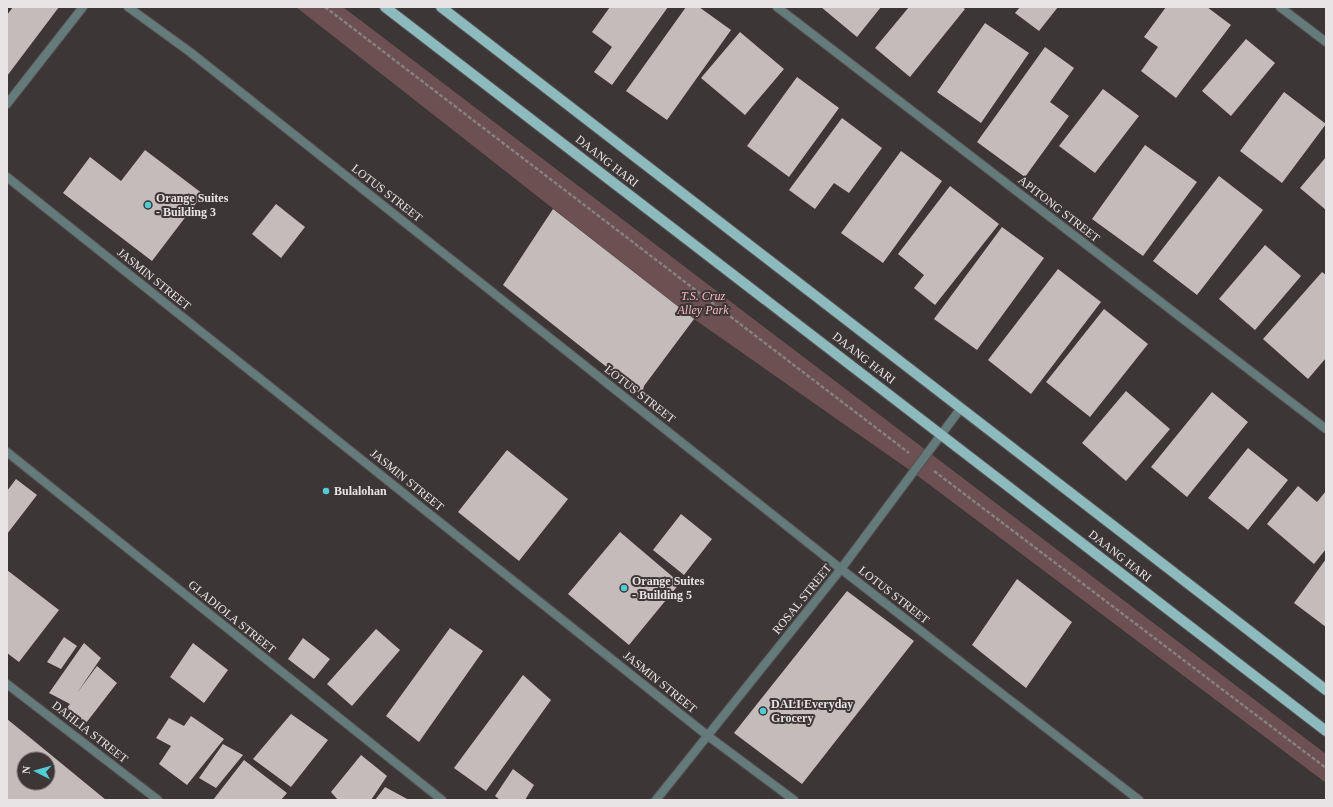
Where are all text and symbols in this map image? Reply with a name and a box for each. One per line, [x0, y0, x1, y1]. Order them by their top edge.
street label: DAANG HARI [573, 132, 641, 190]
street label: LOTUS STREET [349, 161, 426, 225]
street label: APITONG STREET [1016, 173, 1103, 246]
place label: Orange Suites - Building 3 [156, 191, 229, 219]
marker: Orange Suites - Building 3 [143, 200, 153, 210]
street label: JASMIN STREET [114, 245, 194, 313]
park label: T.S. Cruz Alley Park [677, 289, 729, 317]
street label: DAANG HARI [830, 329, 898, 387]
street label: LOTUS STREET [602, 362, 679, 426]
street label: JASMIN STREET [367, 446, 447, 514]
place label: Bulalohan [334, 484, 387, 498]
marker: Bulalohan [321, 486, 331, 496]
street label: DAANG HARI [1086, 527, 1154, 585]
street label: ROSAL STREET [770, 561, 835, 637]
street label: LOTUS STREET [856, 563, 933, 627]
place label: Orange Suites - Building 5 [632, 574, 705, 602]
street label: GLADIOLA STREET [186, 577, 279, 657]
marker: Orange Suites - Building 5 [619, 583, 629, 593]
street label: JASMIN STREET [620, 648, 700, 716]
place label: DALI Everyday Grocery [771, 697, 853, 725]
street label: DAHLIA STREET [49, 698, 131, 766]
marker: DALI Everyday Grocery [758, 706, 768, 716]
north arrow [16, 751, 56, 791]
text: N [20, 765, 32, 775]

